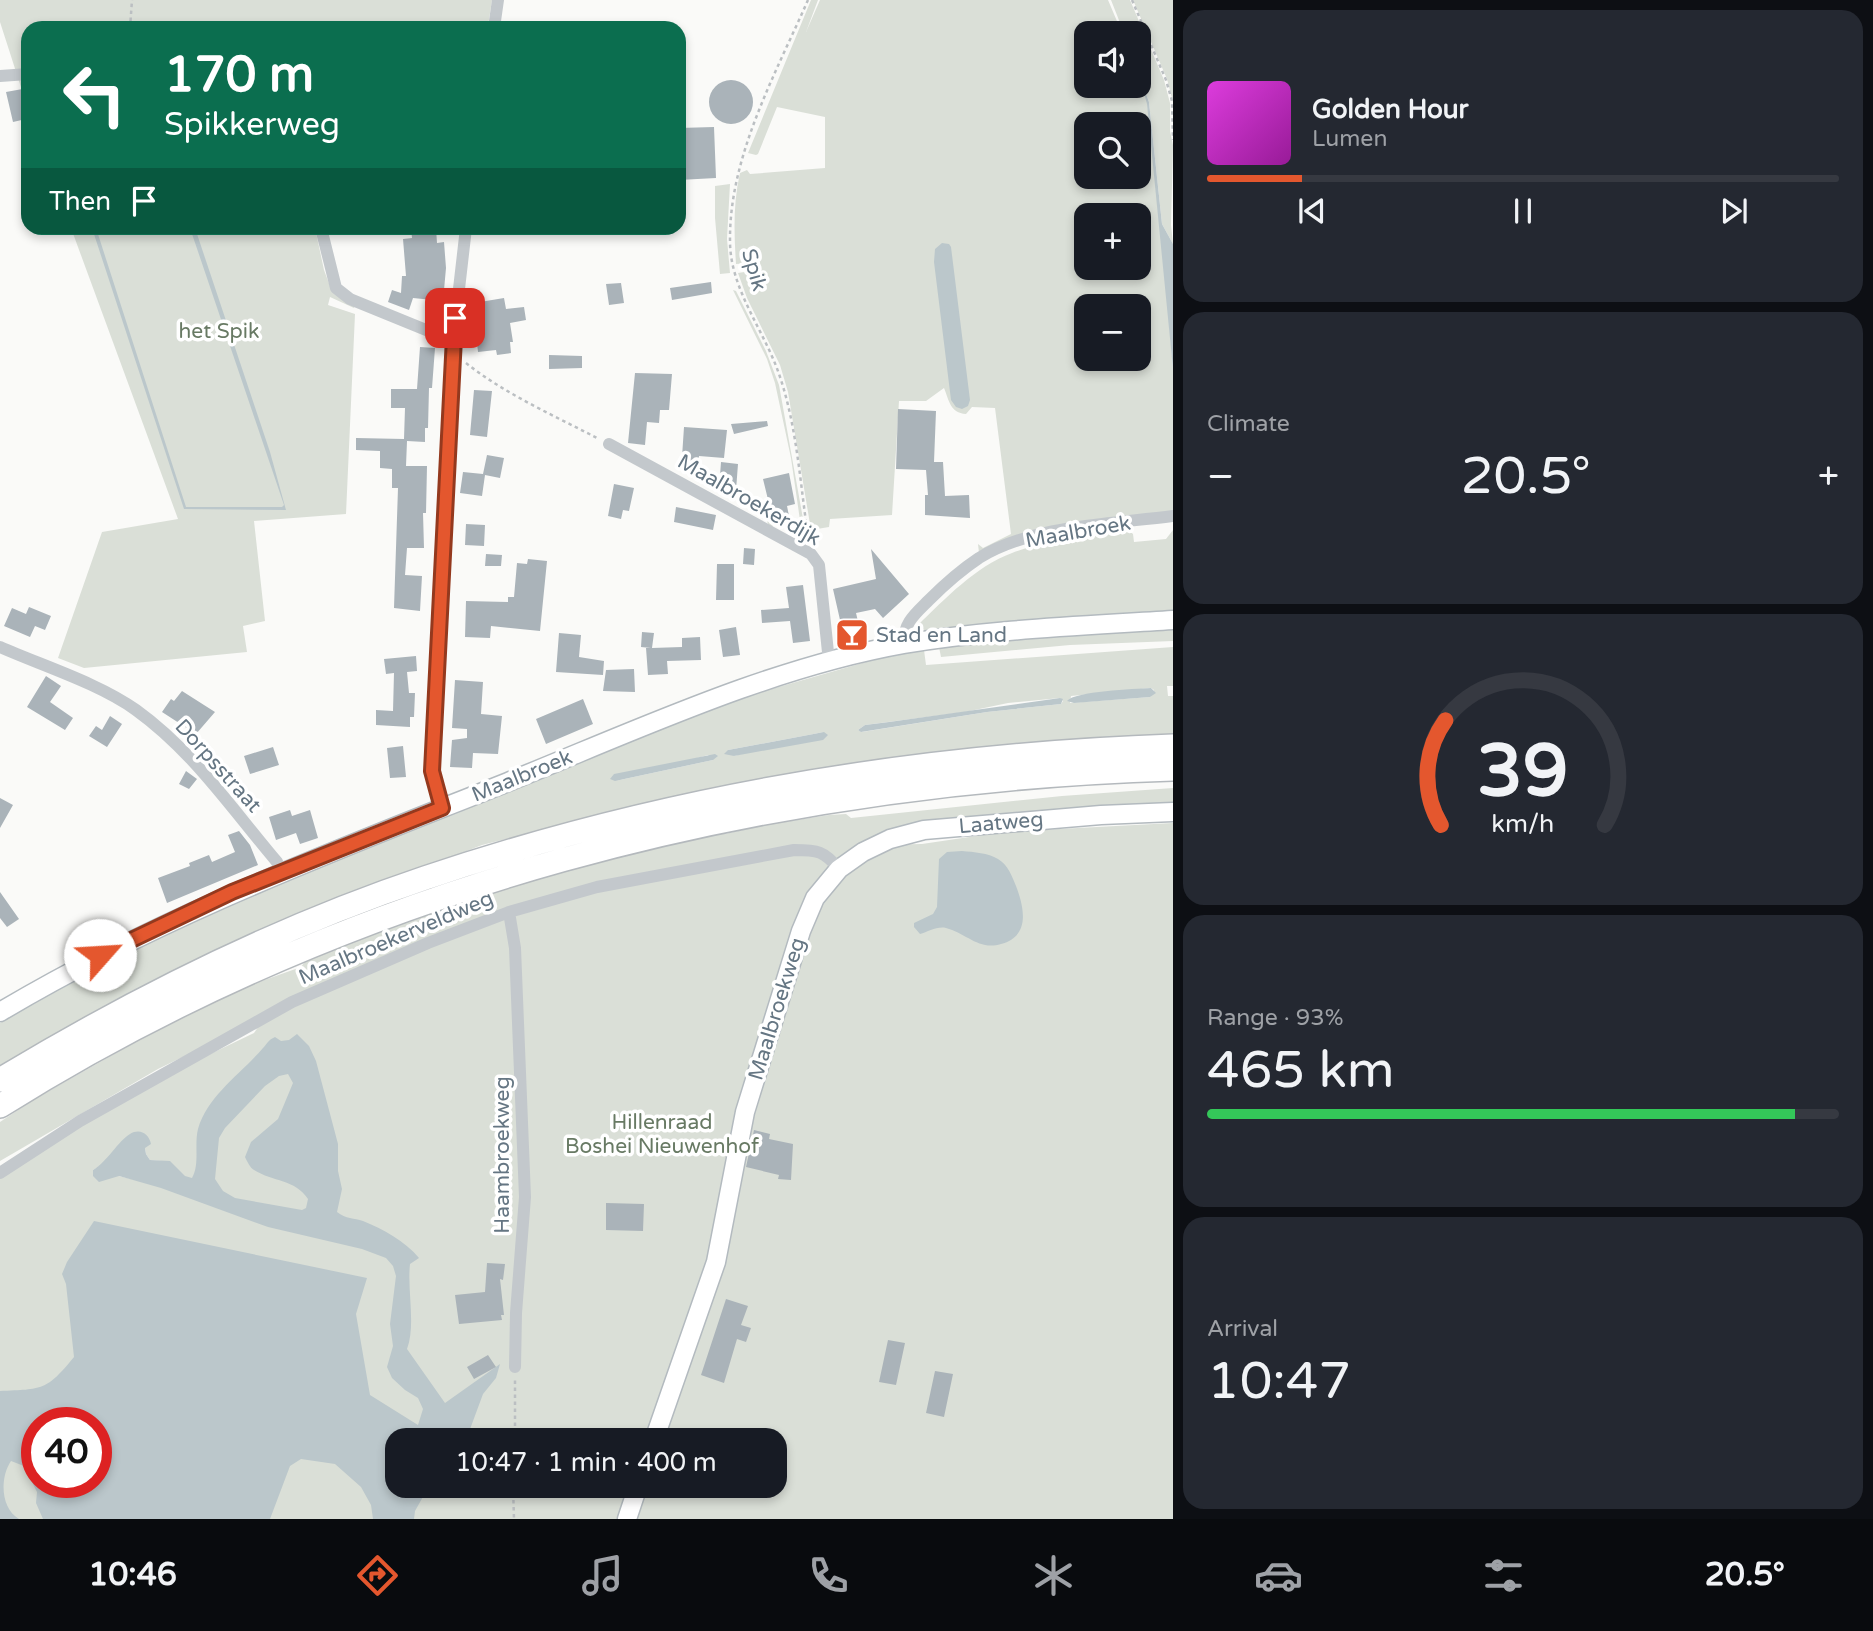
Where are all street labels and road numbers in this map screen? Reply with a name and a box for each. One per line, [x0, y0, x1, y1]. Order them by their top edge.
street label: Spik [736, 246, 772, 294]
street label: Maalbroekerdijk [673, 449, 825, 551]
street label: Maalbroek [1024, 510, 1132, 554]
street label: Dorpsstraat [170, 714, 266, 818]
street label: Maalbroek [468, 745, 576, 807]
street label: Laatweg [958, 807, 1044, 839]
street label: Maalbroekerveldweg [295, 886, 497, 990]
street label: Maalbroekweg [743, 935, 811, 1083]
street label: Haambroekweg [490, 1076, 515, 1234]

